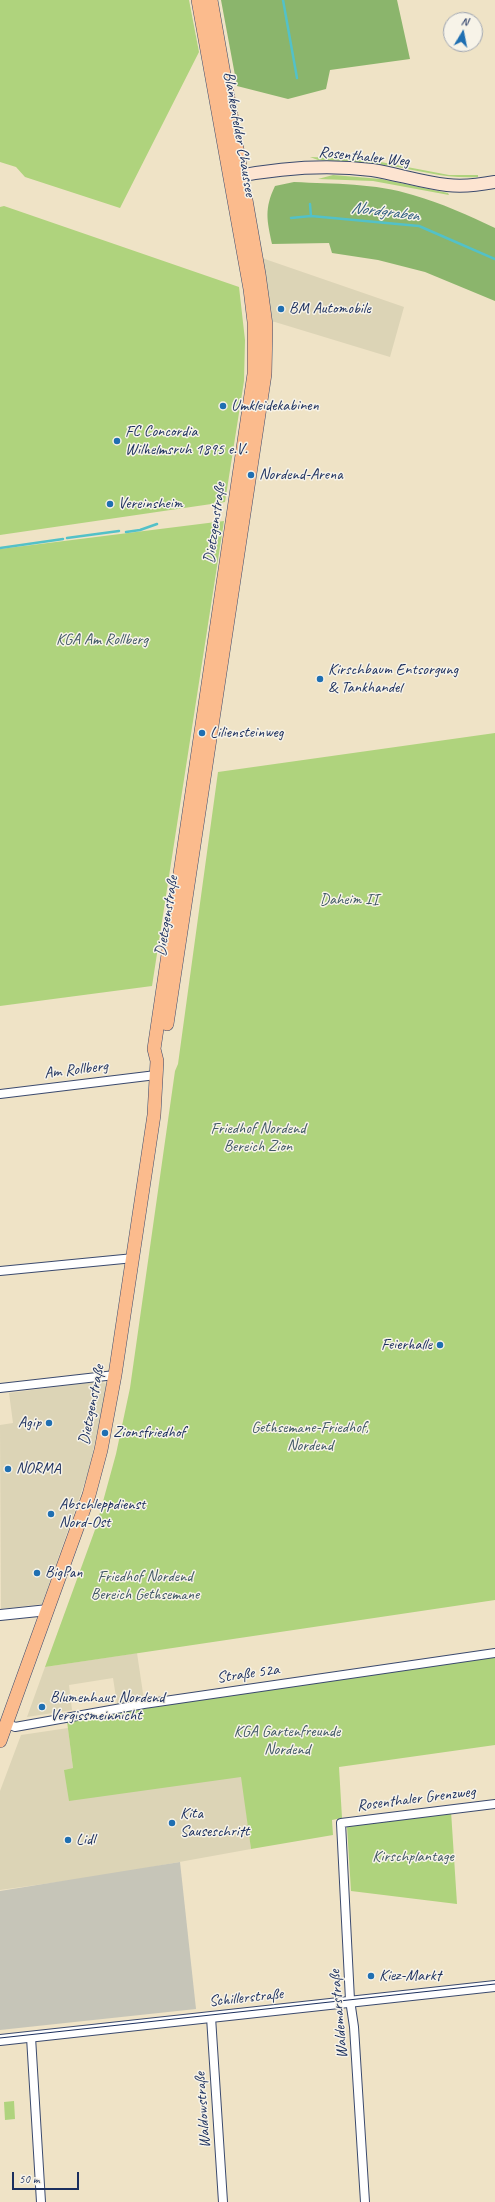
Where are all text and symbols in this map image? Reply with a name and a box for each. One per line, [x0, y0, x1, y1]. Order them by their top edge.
north arrow [443, 12, 483, 52]
text: N [460, 14, 469, 29]
street label: Blankenfelder Chaussee [219, 70, 259, 198]
street label: Rosenthaler Weg [318, 143, 410, 171]
water label: Nordgraben [350, 198, 420, 226]
place label: BM Automobile [289, 299, 371, 319]
marker: BM Automobile [276, 304, 286, 314]
place label: Umkleidekabinen [231, 396, 319, 416]
marker: Umkleidekabinen [218, 401, 228, 411]
place label: FC Concordia Wilhelmsruh 1895 e.V. [125, 422, 247, 460]
marker: FC Concordia Wilhelmsruh 1895 e.V. [112, 436, 122, 446]
place label: Nordend-Arena [259, 465, 343, 485]
marker: Nordend-Arena [246, 470, 256, 480]
street label: Dietzgenstraße [200, 482, 230, 564]
place label: Vereinsheim [118, 494, 183, 514]
marker: Vereinsheim [105, 499, 115, 509]
park label: KGA Am Rollberg [56, 630, 148, 650]
place label: Kirschbaum Entsorgung & Tankhandel [328, 660, 458, 698]
marker: Kirschbaum Entsorgung & Tankhandel [315, 674, 325, 684]
place label: Liliensteinweg [210, 723, 283, 743]
marker: Liliensteinweg [197, 728, 207, 738]
street label: Dietzgenstraße [151, 874, 183, 958]
park label: Daheim II [320, 890, 378, 910]
street label: Am Rollberg [43, 1057, 109, 1083]
park label: Friedhof Nordend Bereich Zion [211, 1119, 305, 1157]
place label: Feierhalle [381, 1335, 432, 1355]
marker: Feierhalle [435, 1340, 445, 1350]
street label: Dietzgenstraße [75, 1363, 109, 1447]
place label: Agip [18, 1413, 41, 1433]
marker: Agip [44, 1418, 54, 1428]
park label: Gethsemane-Friedhof, Nordend [251, 1418, 369, 1456]
place label: Zionsfriedhof [113, 1423, 185, 1443]
marker: Zionsfriedhof [100, 1428, 110, 1438]
place label: NORMA [16, 1459, 61, 1479]
marker: NORMA [3, 1464, 13, 1474]
place label: Abschleppdienst Nord-Ost [59, 1495, 145, 1533]
marker: Abschleppdienst Nord-Ost [46, 1509, 56, 1519]
place label: BigPan [45, 1563, 82, 1583]
park label: Friedhof Nordend Bereich Gethsemane [91, 1567, 199, 1605]
marker: BigPan [32, 1568, 42, 1578]
street label: Straße 52a [215, 1660, 281, 1688]
place label: Blumenhaus Nordend Vergissmeinnicht [50, 1688, 164, 1726]
marker: Blumenhaus Nordend Vergissmeinnicht [37, 1702, 47, 1712]
park label: KGA Gartenfreunde Nordend [234, 1722, 340, 1760]
street label: Rosenthaler Grenzweg [356, 1782, 476, 1816]
place label: Kita Sauseschritt [180, 1804, 249, 1842]
marker: Kita Sauseschritt [167, 1818, 177, 1828]
place label: Lidl [76, 1830, 95, 1850]
marker: Lidl [63, 1835, 73, 1845]
park label: Kirschplantage [372, 1847, 454, 1867]
place label: Kiez-Markt [379, 1966, 441, 1986]
street label: Waldemarstraße [326, 1969, 352, 2059]
marker: Kiez-Markt [366, 1971, 376, 1981]
street label: Schillerstraße [208, 1985, 284, 2011]
street label: Waldowstraße [191, 2071, 215, 2149]
scale bar [14, 2164, 81, 2190]
text: 50 m [19, 2171, 39, 2187]

